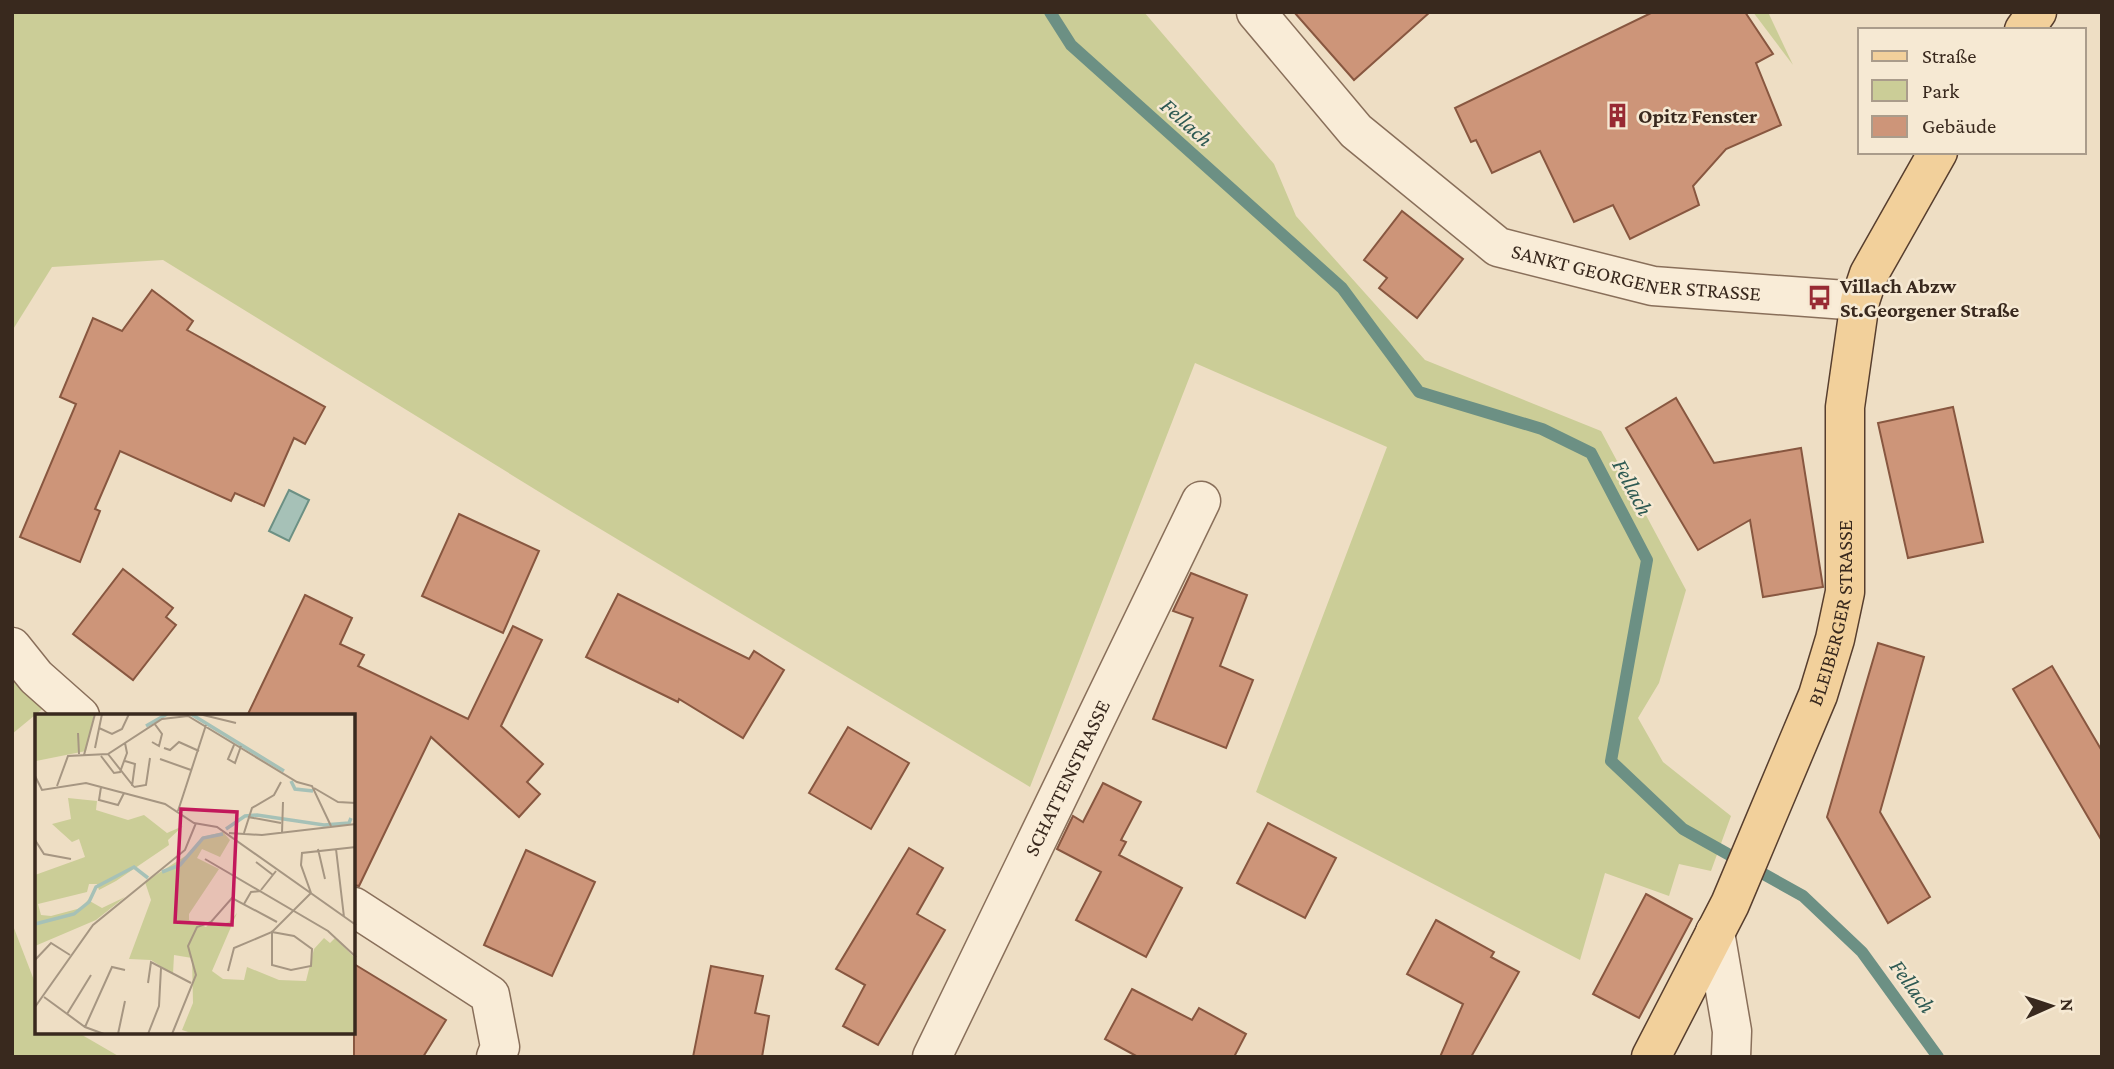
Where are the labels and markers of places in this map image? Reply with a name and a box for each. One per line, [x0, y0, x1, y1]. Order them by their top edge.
building icon: Opitz Fenster [1604, 102, 1632, 130]
place label: Opitz Fenster [1638, 104, 1758, 128]
place label: Villach Abzw St.Georgener Straße [1839, 274, 2020, 322]
bus stop icon: Villach Abzw St.Georgener Straße [1806, 284, 1834, 312]

